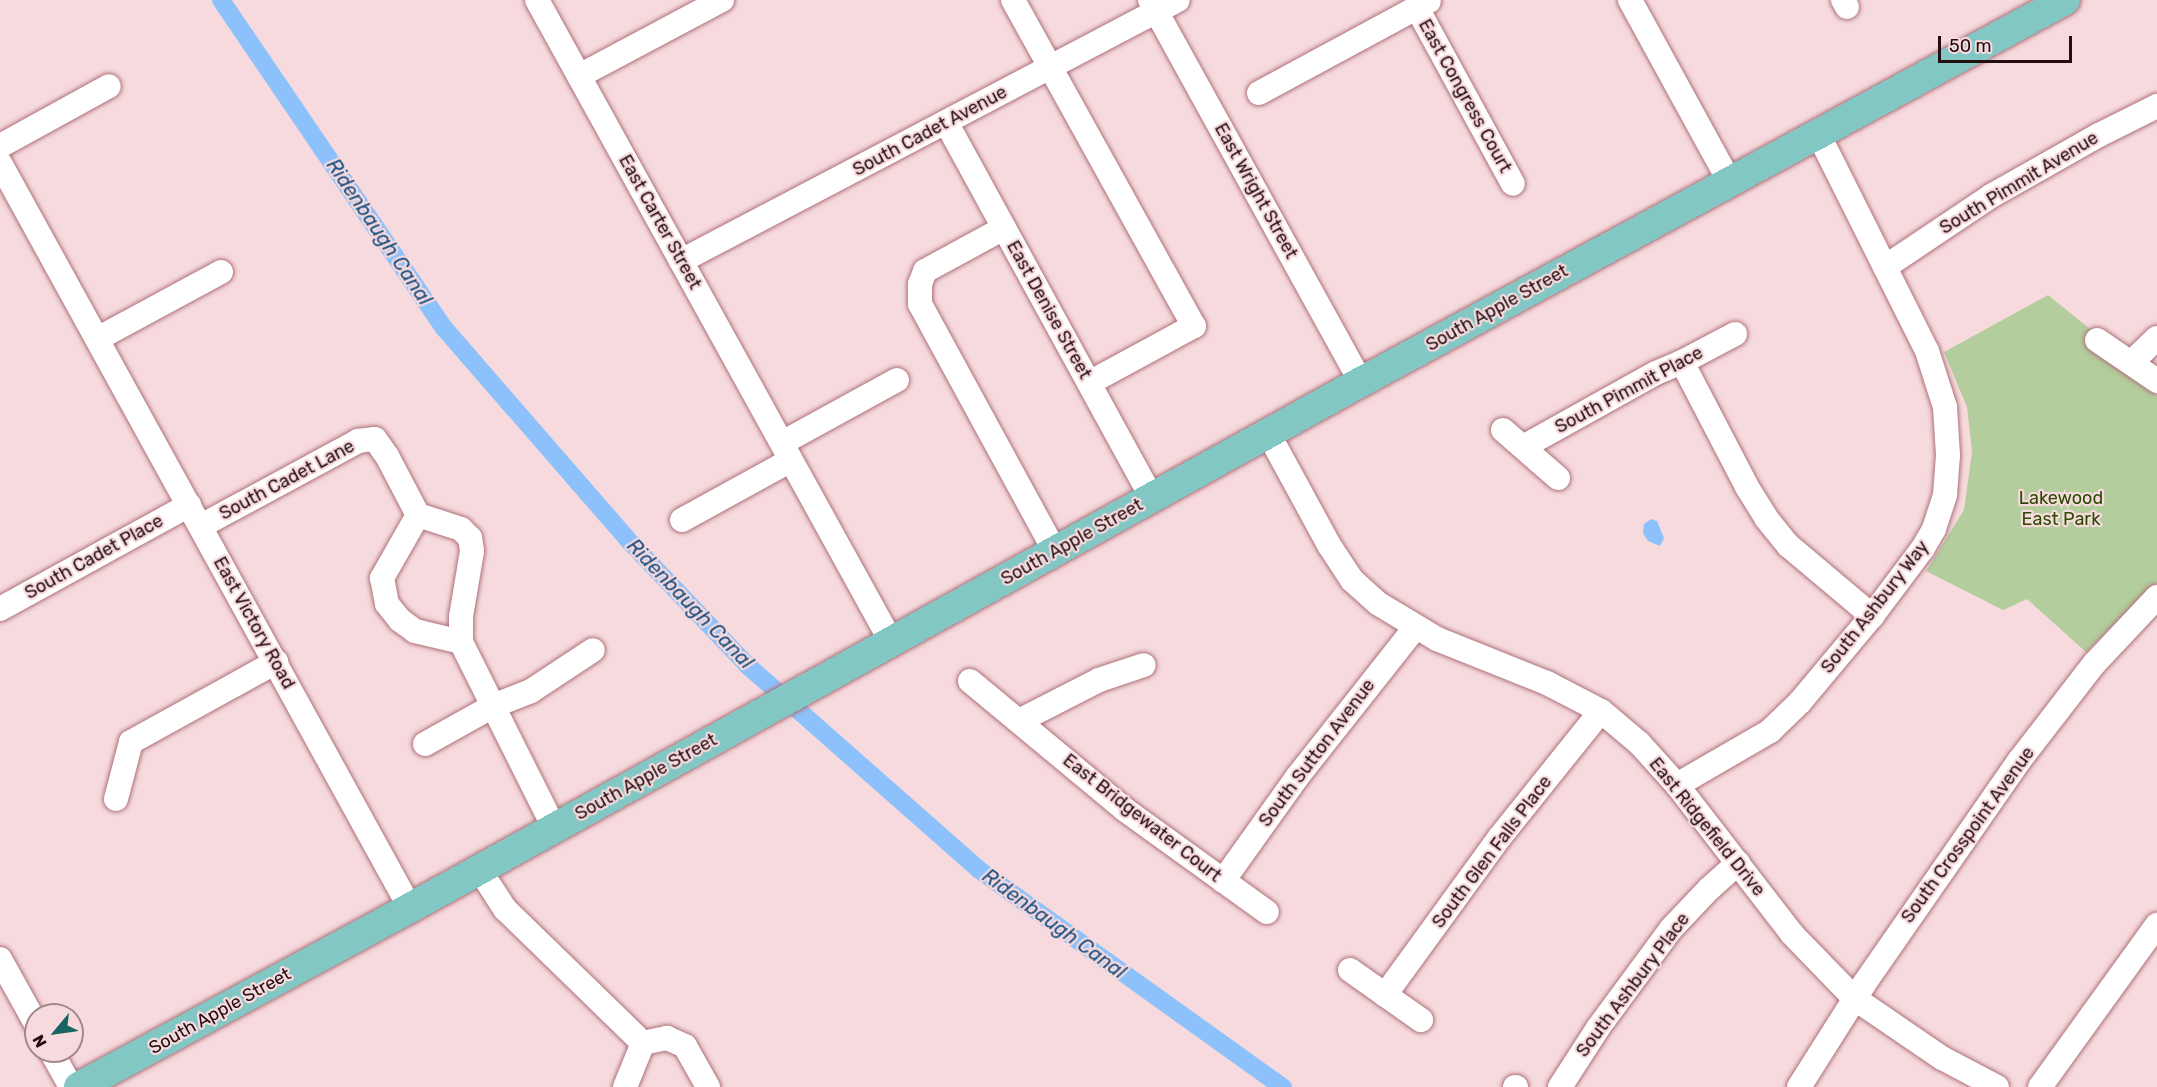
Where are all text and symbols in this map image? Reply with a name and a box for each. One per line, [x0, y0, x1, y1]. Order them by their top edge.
street label: East Congress Court [1414, 16, 1516, 176]
scale bar [1941, 24, 2074, 62]
text: 50 m [1949, 35, 1992, 57]
street label: South Cadet Avenue [849, 81, 1011, 181]
street label: East Wright Street [1210, 119, 1302, 263]
street label: South Pimmit Avenue [1936, 127, 2102, 239]
street label: East Carter Street [614, 151, 706, 293]
water label: Ridenbaugh Canal [321, 154, 437, 310]
street label: East Denise Street [1002, 237, 1096, 383]
street label: South Apple Street [1422, 260, 1572, 356]
street label: South Pimmit Place [1551, 342, 1707, 438]
street label: South Cadet Lane [216, 435, 358, 525]
park label: Lakewood East Park [2019, 488, 2103, 530]
street label: South Apple Street [997, 494, 1147, 590]
street label: South Cadet Place [21, 510, 167, 604]
water label: Ridenbaugh Canal [622, 534, 758, 674]
street label: South Ashbury Way [1816, 536, 1934, 678]
street label: East Victory Road [209, 553, 299, 693]
street label: South Sutton Avenue [1254, 675, 1380, 831]
street label: South Apple Street [571, 729, 721, 825]
street label: South Crosspoint Avenue [1897, 743, 2039, 927]
street label: East Bridgewater Court [1058, 749, 1226, 887]
street label: East Ridgefield Drive [1645, 753, 1769, 901]
street label: South Glen Falls Place [1428, 772, 1556, 932]
water label: Ridenbaugh Canal [978, 864, 1130, 984]
street label: South Ashbury Place [1572, 908, 1694, 1062]
street label: South Apple Street [145, 963, 295, 1059]
north arrow [24, 1003, 84, 1063]
text: N [28, 1031, 51, 1051]

